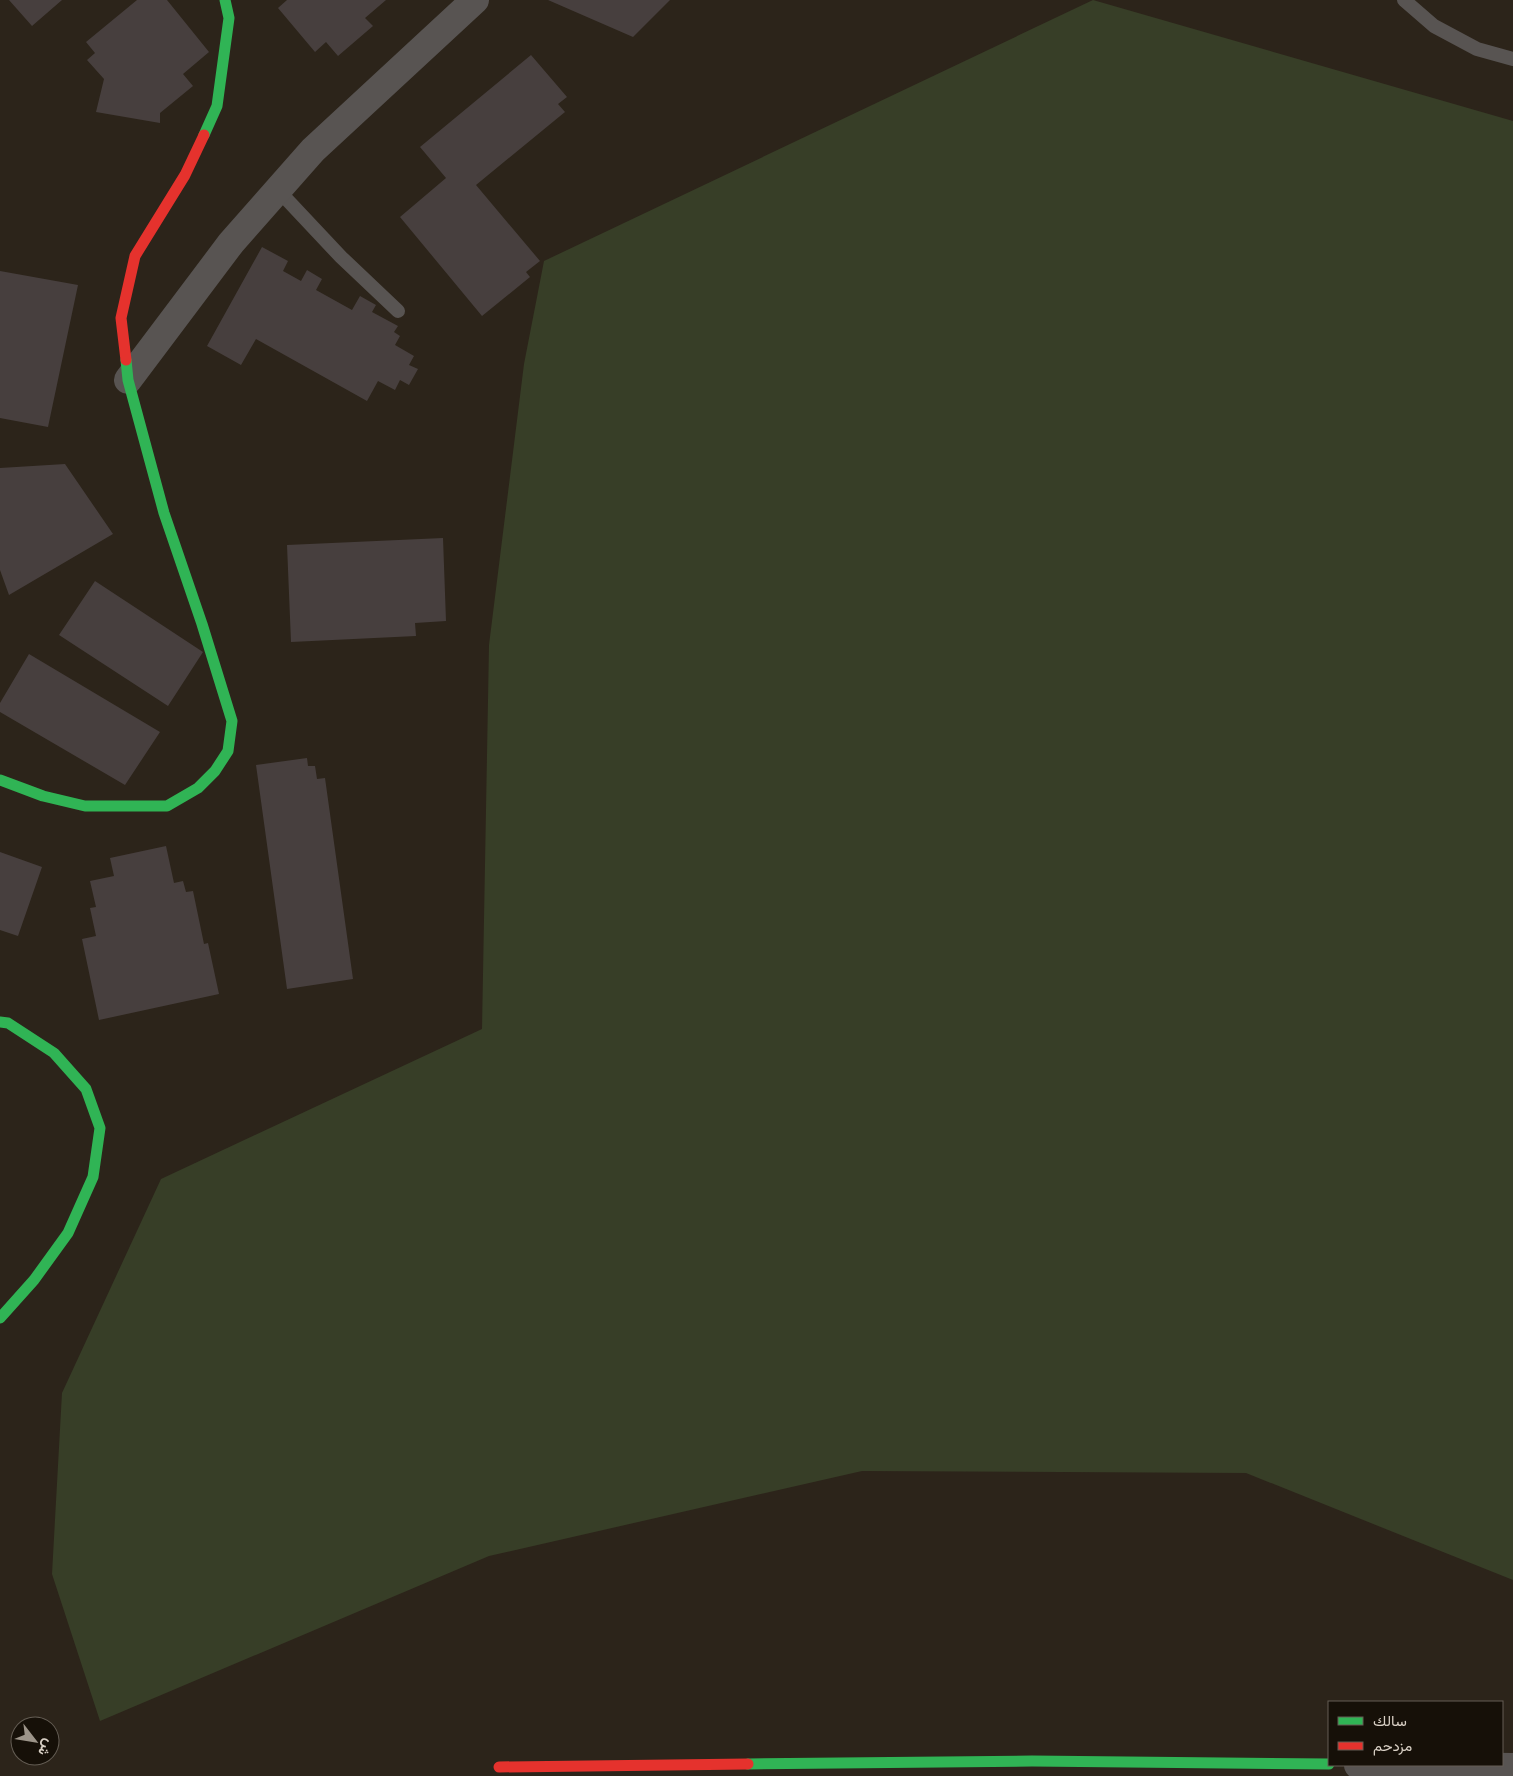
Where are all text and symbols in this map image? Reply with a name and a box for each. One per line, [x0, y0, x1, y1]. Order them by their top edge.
legend [1328, 1701, 1503, 1766]
text: سالك [1373, 1711, 1407, 1729]
north arrow [10, 1716, 60, 1766]
text: ش [34, 1736, 58, 1760]
text: مزدحم [1373, 1736, 1412, 1756]

